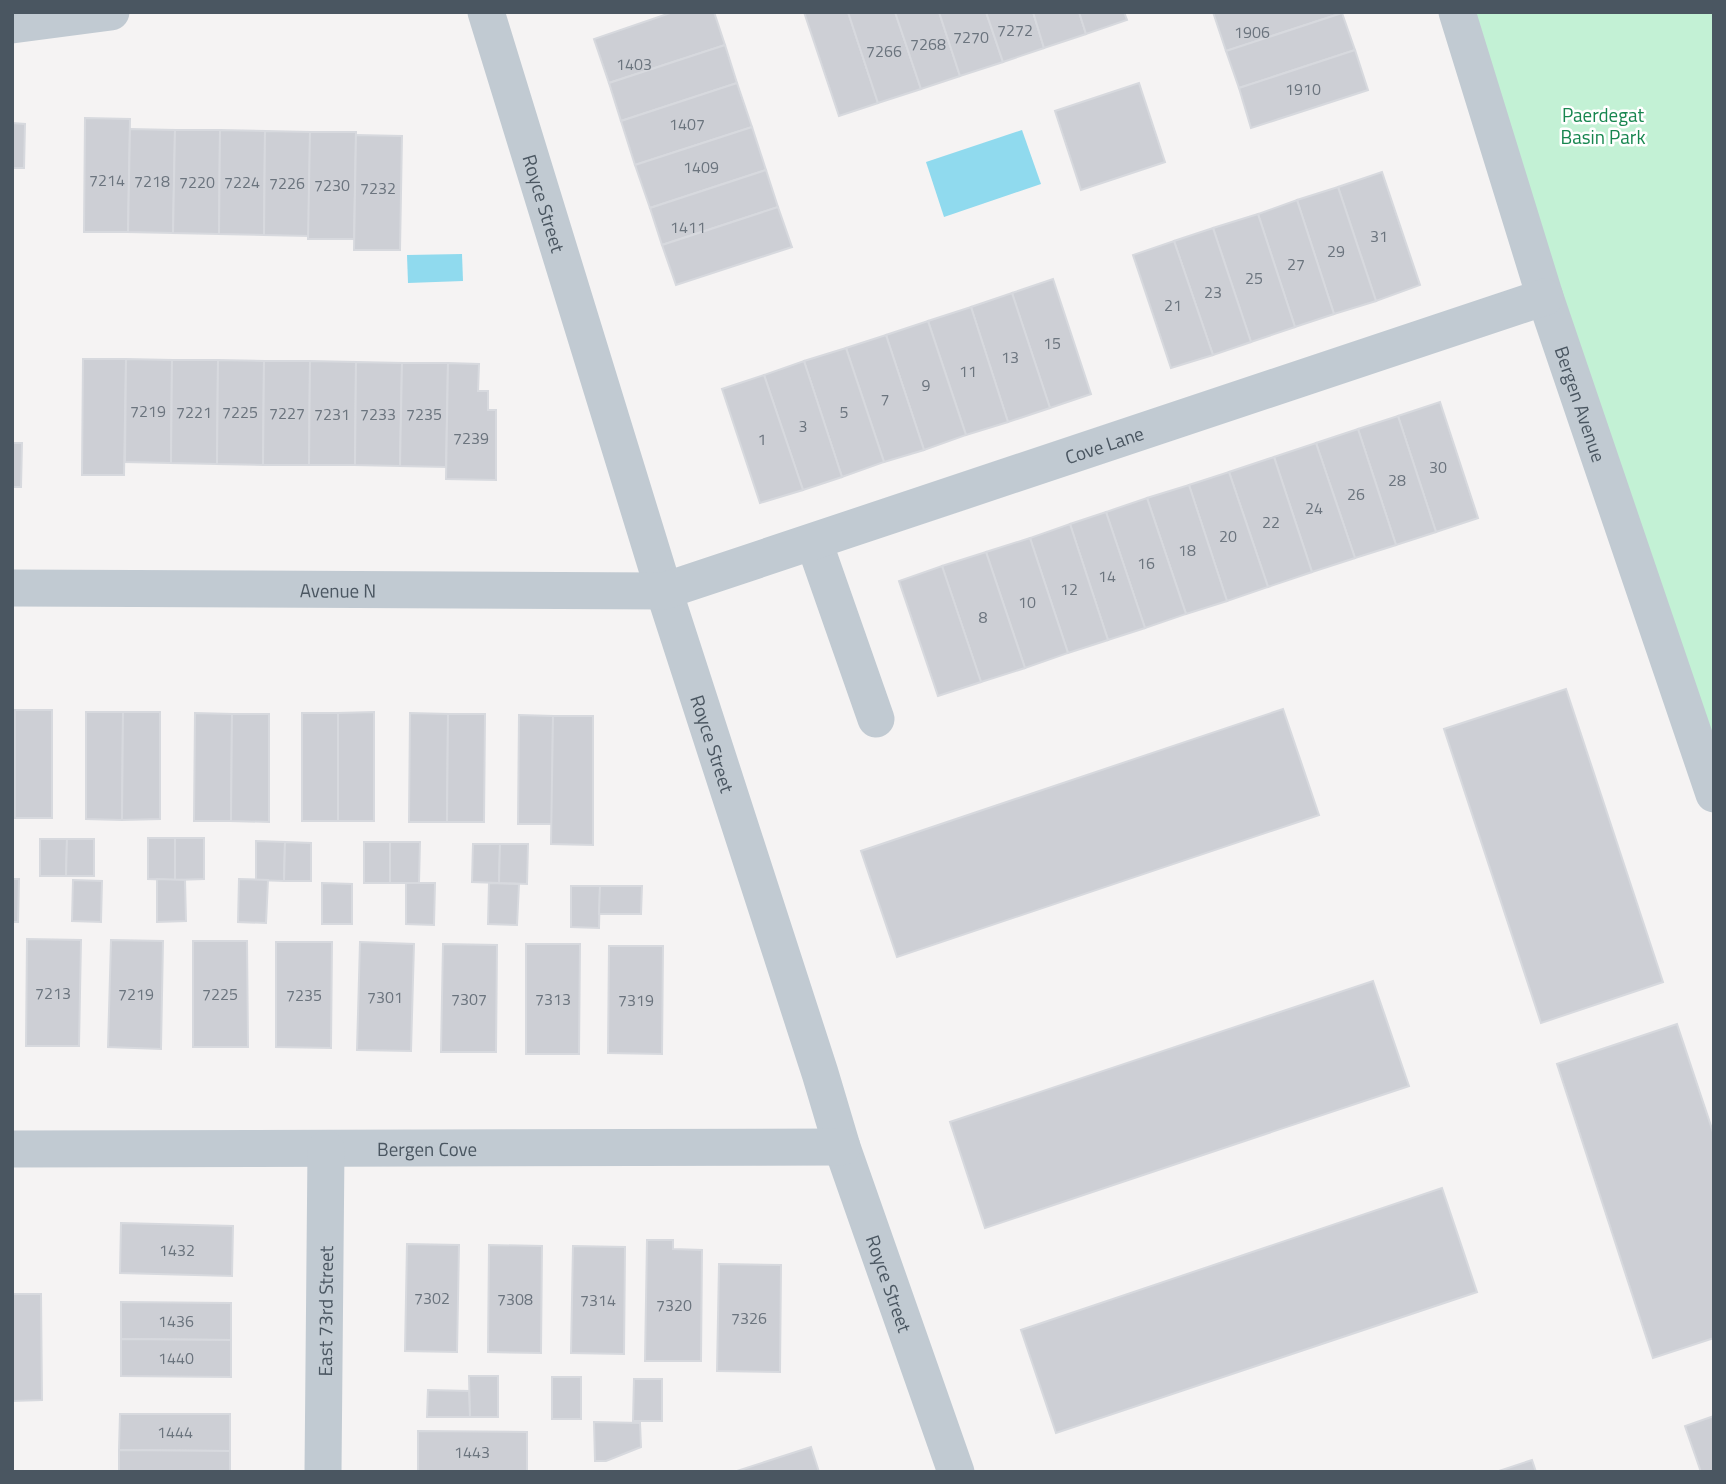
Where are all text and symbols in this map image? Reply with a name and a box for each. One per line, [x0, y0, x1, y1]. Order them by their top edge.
house number: 7272 [997, 18, 1033, 42]
house number: 1906 [1234, 20, 1270, 44]
house number: 7270 [953, 25, 989, 49]
house number: 7268 [910, 32, 946, 56]
house number: 7266 [866, 39, 902, 63]
house number: 1403 [616, 52, 652, 76]
house number: 1910 [1285, 77, 1321, 101]
park label: Paerdegat Basin Park [1561, 100, 1645, 151]
house number: 1407 [669, 112, 705, 136]
street label: Royce Street [516, 150, 574, 256]
house number: 1409 [683, 155, 719, 179]
house number: 7214 [89, 168, 125, 192]
house number: 7218 [134, 169, 170, 193]
house number: 7220 [179, 170, 215, 194]
house number: 7224 [224, 170, 260, 194]
house number: 7226 [269, 171, 305, 195]
house number: 7230 [314, 173, 350, 197]
house number: 7232 [360, 176, 396, 200]
house number: 1411 [670, 215, 706, 239]
house number: 31 [1370, 224, 1388, 248]
house number: 29 [1327, 239, 1345, 263]
house number: 27 [1287, 252, 1305, 276]
house number: 25 [1245, 266, 1263, 290]
house number: 23 [1204, 280, 1222, 304]
house number: 21 [1164, 293, 1182, 317]
house number: 15 [1043, 331, 1061, 355]
street label: Bergen Avenue [1548, 342, 1615, 466]
house number: 13 [1001, 345, 1019, 369]
house number: 11 [959, 359, 977, 383]
house number: 9 [922, 373, 931, 397]
house number: 7 [881, 387, 889, 411]
house number: 7219 [130, 399, 166, 423]
house number: 7221 [176, 400, 212, 424]
house number: 7225 [222, 400, 258, 424]
house number: 5 [840, 400, 849, 424]
house number: 7227 [269, 401, 305, 425]
house number: 7231 [314, 402, 350, 426]
house number: 7233 [360, 402, 396, 426]
house number: 7235 [406, 402, 442, 426]
house number: 3 [799, 414, 807, 438]
street label: Cove Lane [1061, 418, 1147, 471]
house number: 7239 [453, 426, 489, 450]
house number: 1 [758, 427, 766, 451]
house number: 30 [1429, 455, 1447, 479]
house number: 28 [1388, 468, 1406, 492]
house number: 26 [1347, 482, 1365, 506]
house number: 24 [1305, 496, 1323, 520]
house number: 22 [1262, 510, 1280, 534]
house number: 20 [1219, 524, 1237, 548]
house number: 18 [1178, 538, 1196, 562]
house number: 16 [1137, 551, 1155, 575]
house number: 14 [1098, 564, 1116, 588]
street label: Avenue N [300, 575, 376, 604]
house number: 12 [1060, 577, 1078, 601]
house number: 10 [1018, 590, 1036, 614]
house number: 8 [979, 605, 988, 629]
street label: Royce Street [684, 691, 743, 796]
house number: 7213 [35, 981, 71, 1005]
house number: 7219 [118, 982, 154, 1006]
house number: 7225 [202, 982, 238, 1006]
house number: 7235 [286, 983, 322, 1007]
house number: 7301 [367, 985, 403, 1009]
house number: 7307 [451, 987, 487, 1011]
house number: 7313 [535, 987, 571, 1011]
house number: 7319 [618, 988, 654, 1012]
street label: Bergen Cove [377, 1133, 477, 1163]
street label: Royce Street [859, 1231, 920, 1336]
house number: 1432 [159, 1238, 195, 1262]
street label: East 73rd Street [309, 1245, 340, 1376]
house number: 7302 [414, 1286, 450, 1310]
house number: 7308 [497, 1287, 533, 1311]
house number: 7314 [580, 1288, 616, 1312]
house number: 7320 [656, 1293, 692, 1317]
house number: 7326 [731, 1306, 767, 1330]
house number: 1436 [158, 1309, 194, 1333]
house number: 1440 [158, 1346, 194, 1370]
house number: 1444 [157, 1420, 193, 1444]
house number: 1443 [454, 1440, 490, 1464]

